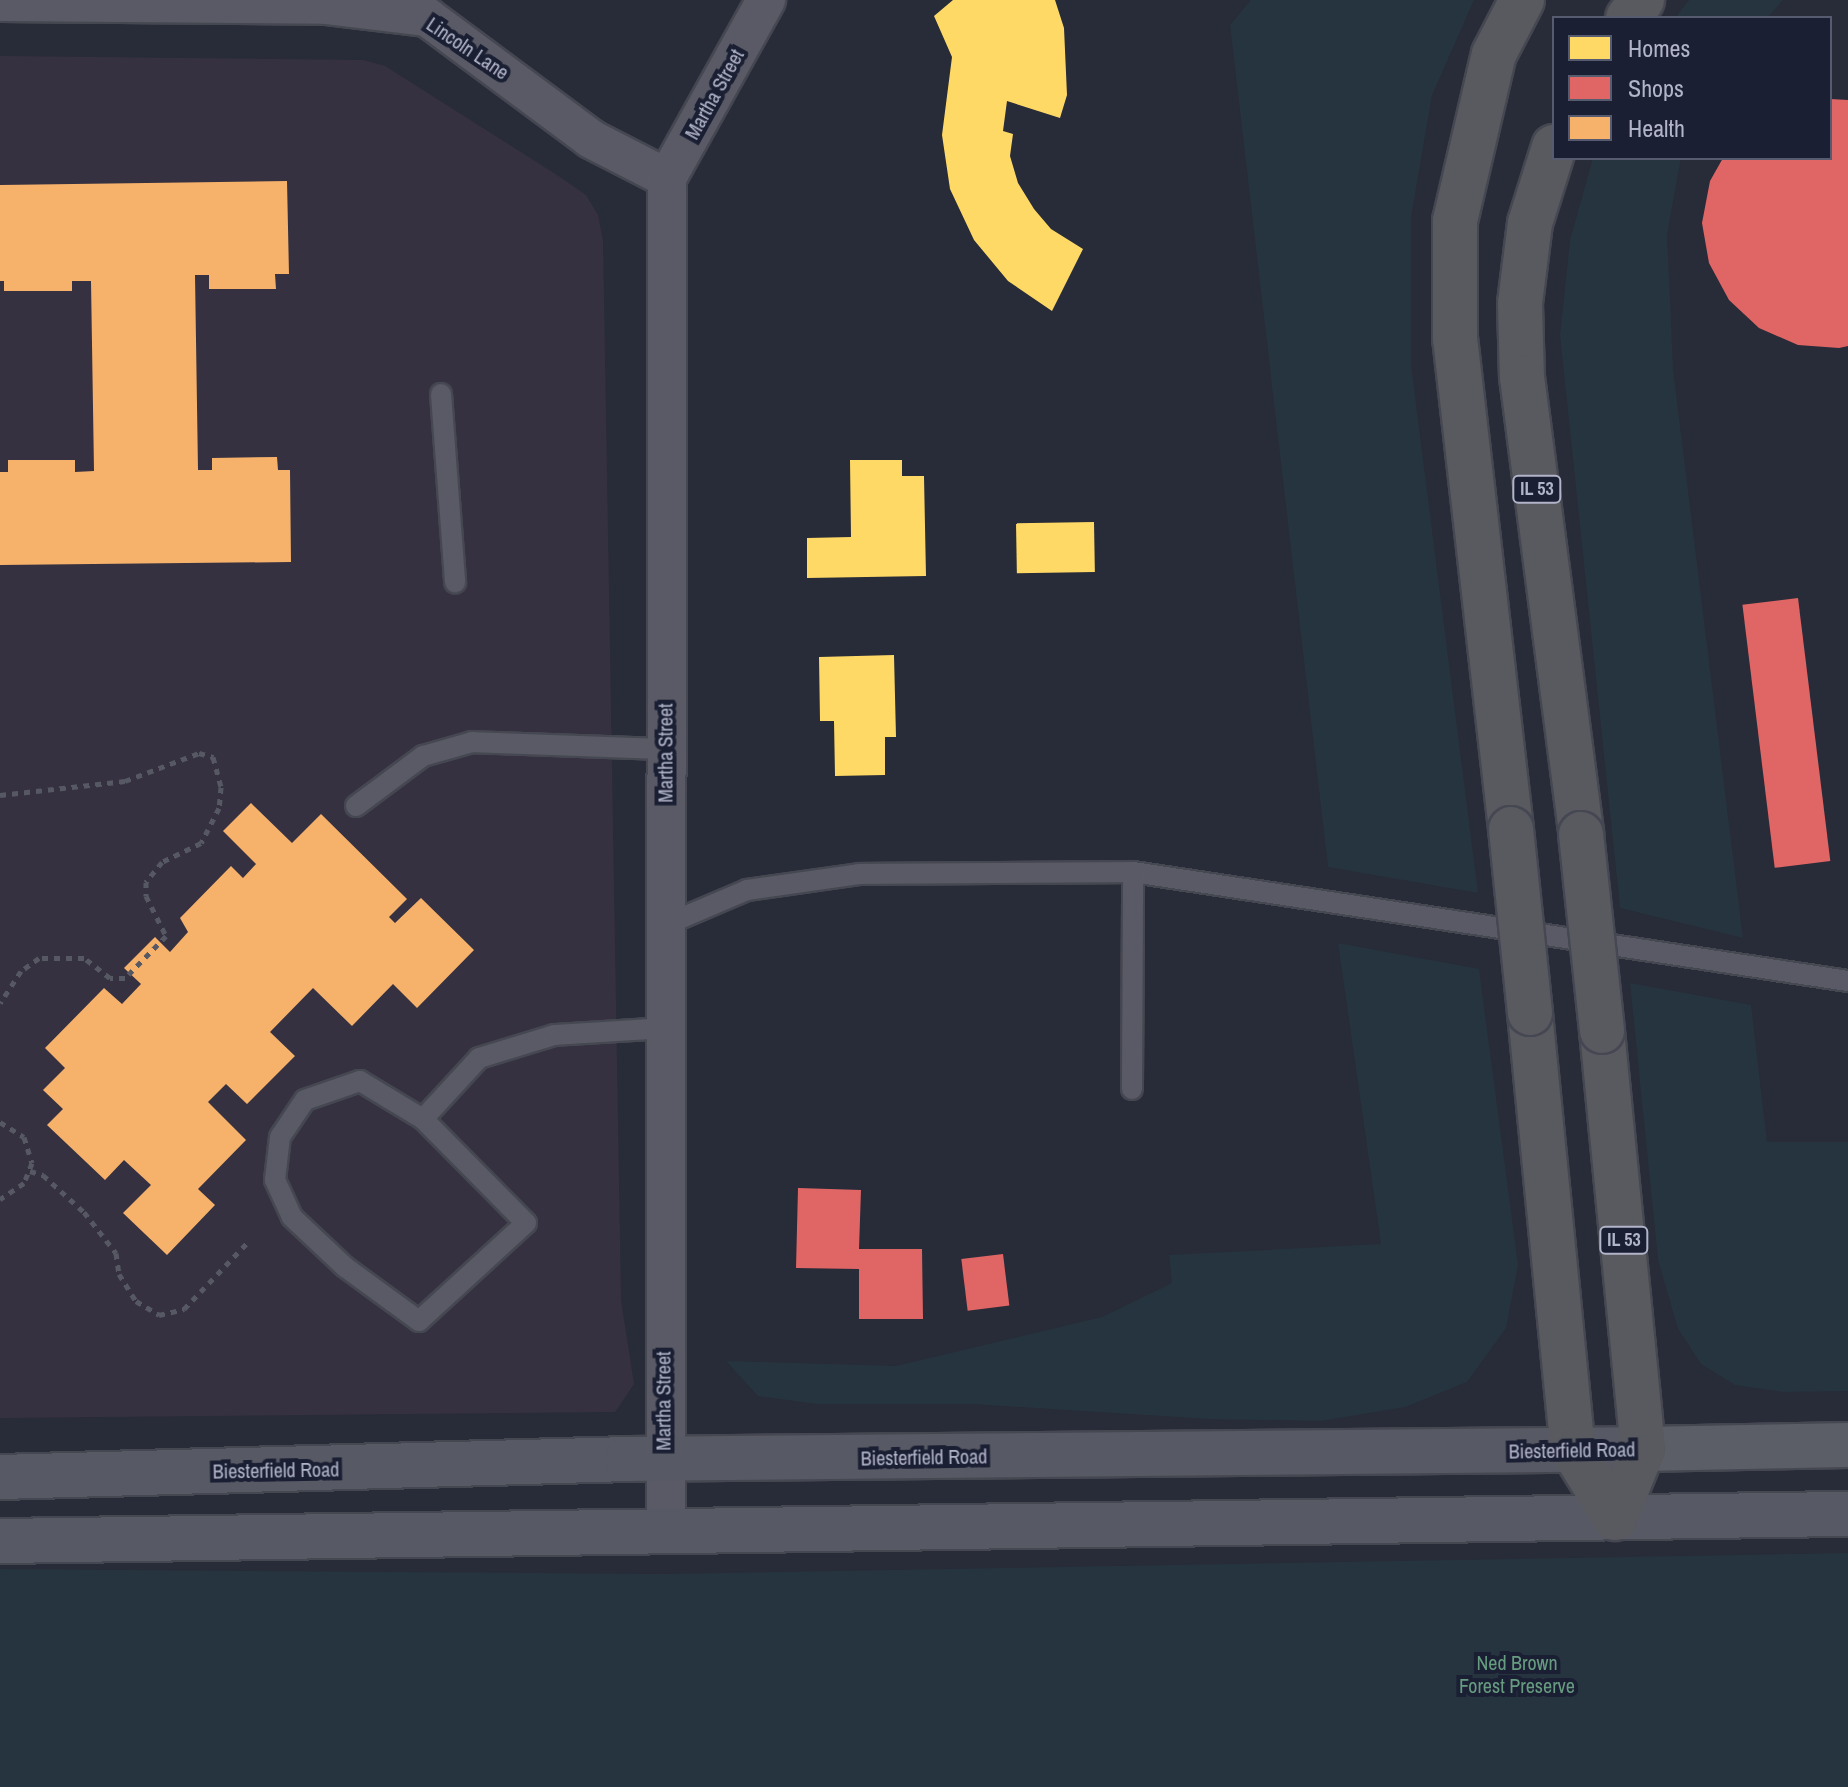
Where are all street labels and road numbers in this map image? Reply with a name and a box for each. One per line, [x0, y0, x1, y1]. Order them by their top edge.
street label: Lincoln Lane [422, 12, 514, 84]
street label: Martha Street [679, 45, 749, 143]
road number: IL 53 [1511, 475, 1563, 503]
street label: Martha Street [653, 703, 677, 803]
road number: IL 53 [1598, 1226, 1650, 1254]
street label: Martha Street [651, 1351, 675, 1451]
street label: Biesterfield Road [1508, 1437, 1636, 1463]
street label: Biesterfield Road [860, 1444, 988, 1470]
street label: Biesterfield Road [212, 1457, 340, 1483]

